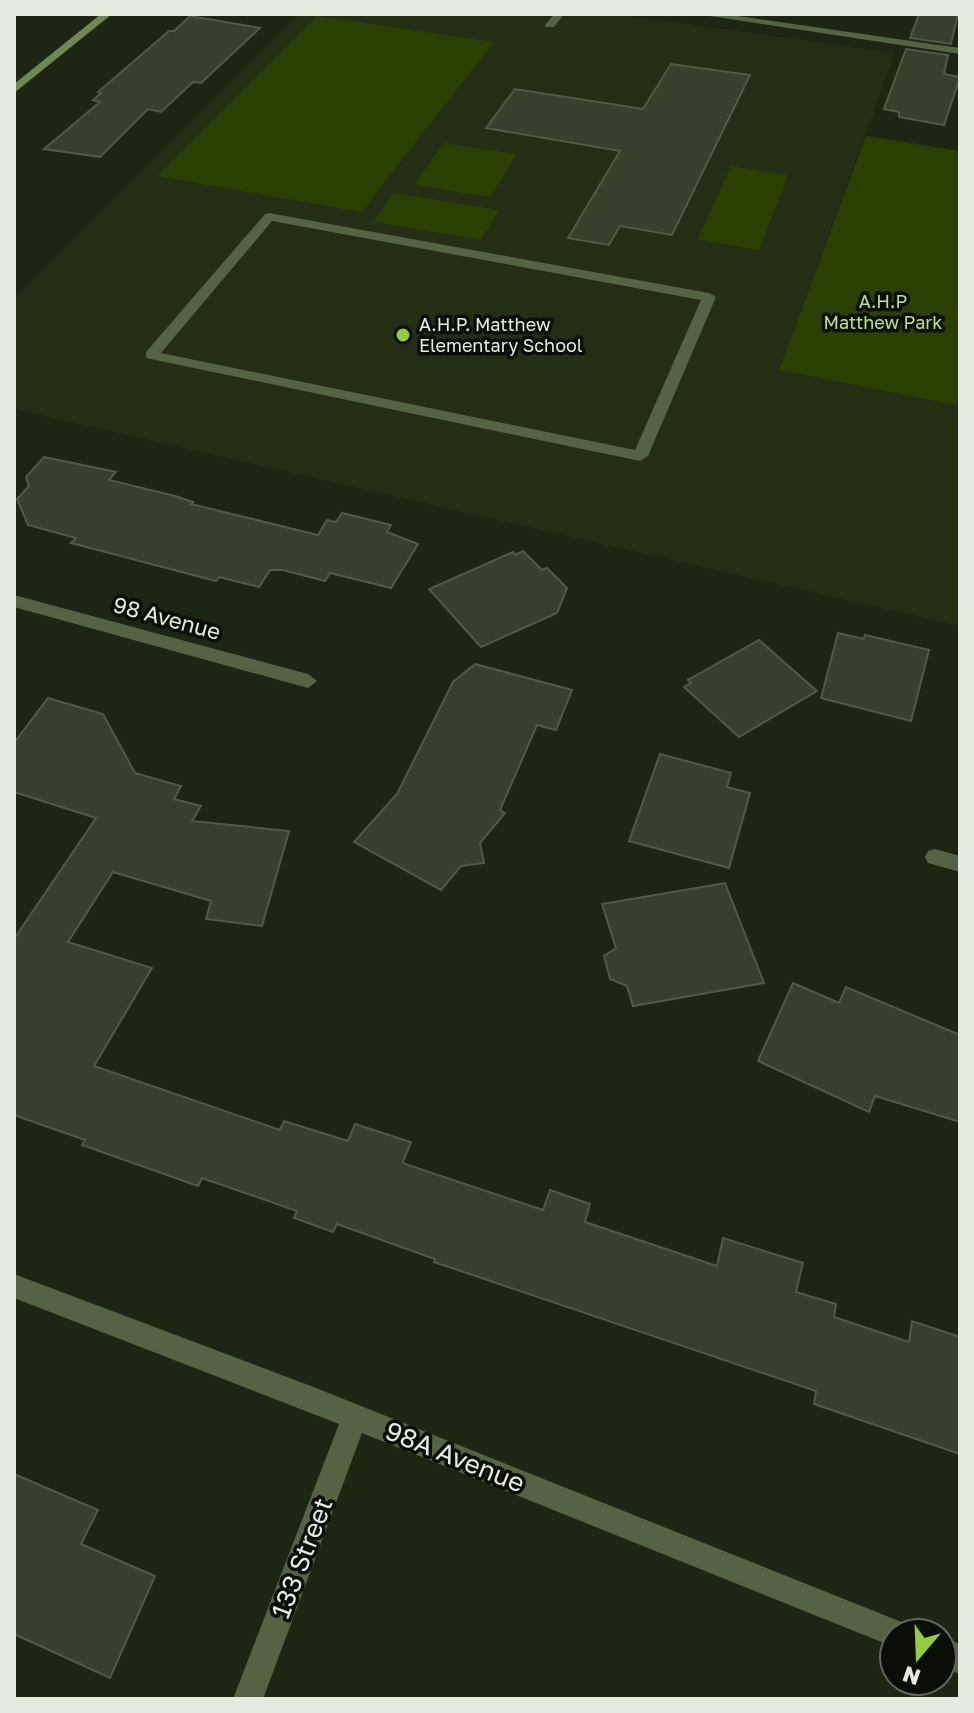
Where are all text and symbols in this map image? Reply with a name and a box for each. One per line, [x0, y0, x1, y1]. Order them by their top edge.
park label: A.H.P Matthew Park [823, 290, 943, 333]
place label: A.H.P. Matthew Elementary School [419, 313, 583, 356]
marker: A.H.P. Matthew Elementary School [394, 326, 412, 344]
street label: 98 Avenue [111, 590, 224, 645]
street label: 98A Avenue [381, 1415, 529, 1498]
street label: 133 Street [264, 1493, 339, 1622]
north arrow [878, 1617, 958, 1697]
text: N [899, 1661, 924, 1692]

